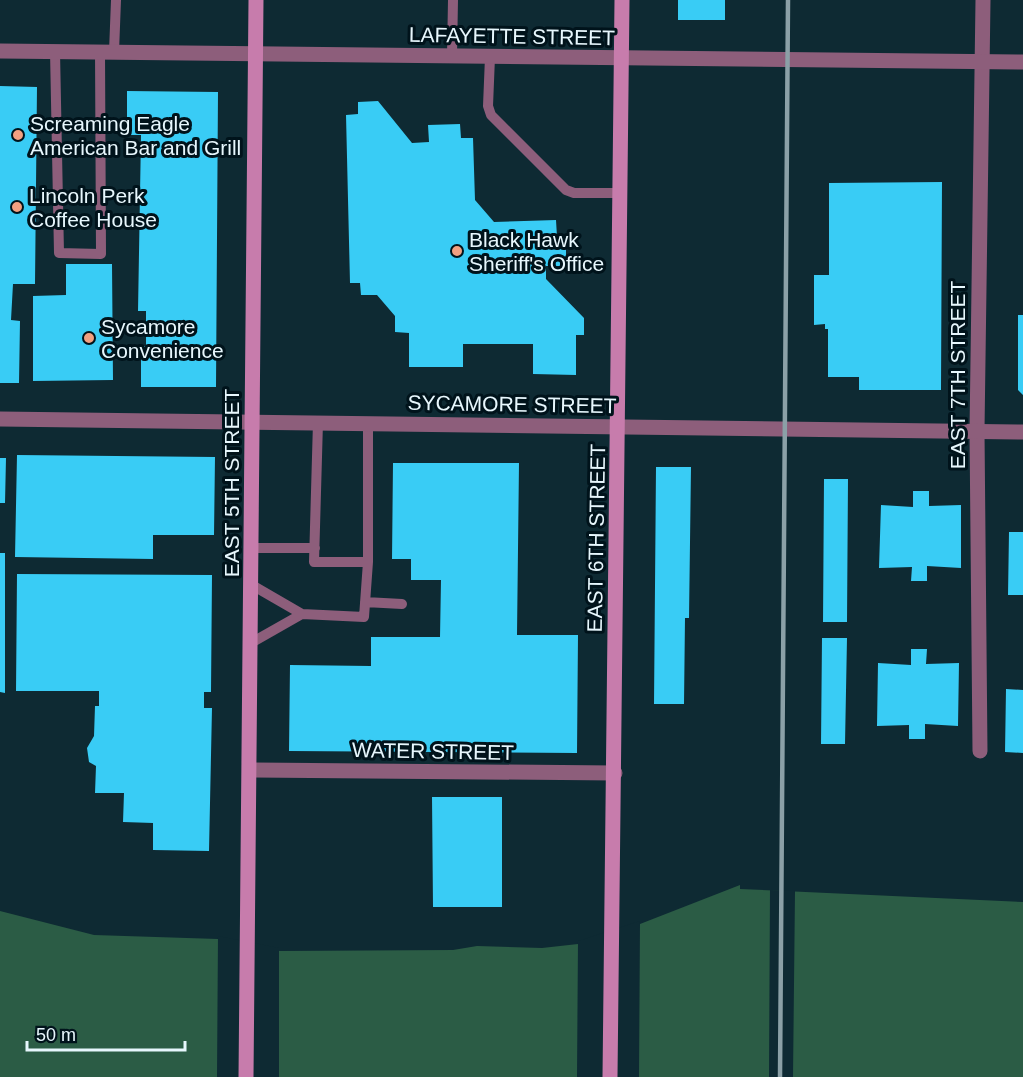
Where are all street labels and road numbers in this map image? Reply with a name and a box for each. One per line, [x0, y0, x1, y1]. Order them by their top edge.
street label: LAFAYETTE STREET [409, 23, 615, 49]
street label: EAST 7TH STREET [946, 281, 969, 469]
street label: EAST 5TH STREET [220, 389, 243, 577]
street label: SYCAMORE STREET [407, 391, 617, 417]
street label: EAST 6TH STREET [583, 443, 609, 633]
street label: WATER STREET [352, 738, 514, 764]

